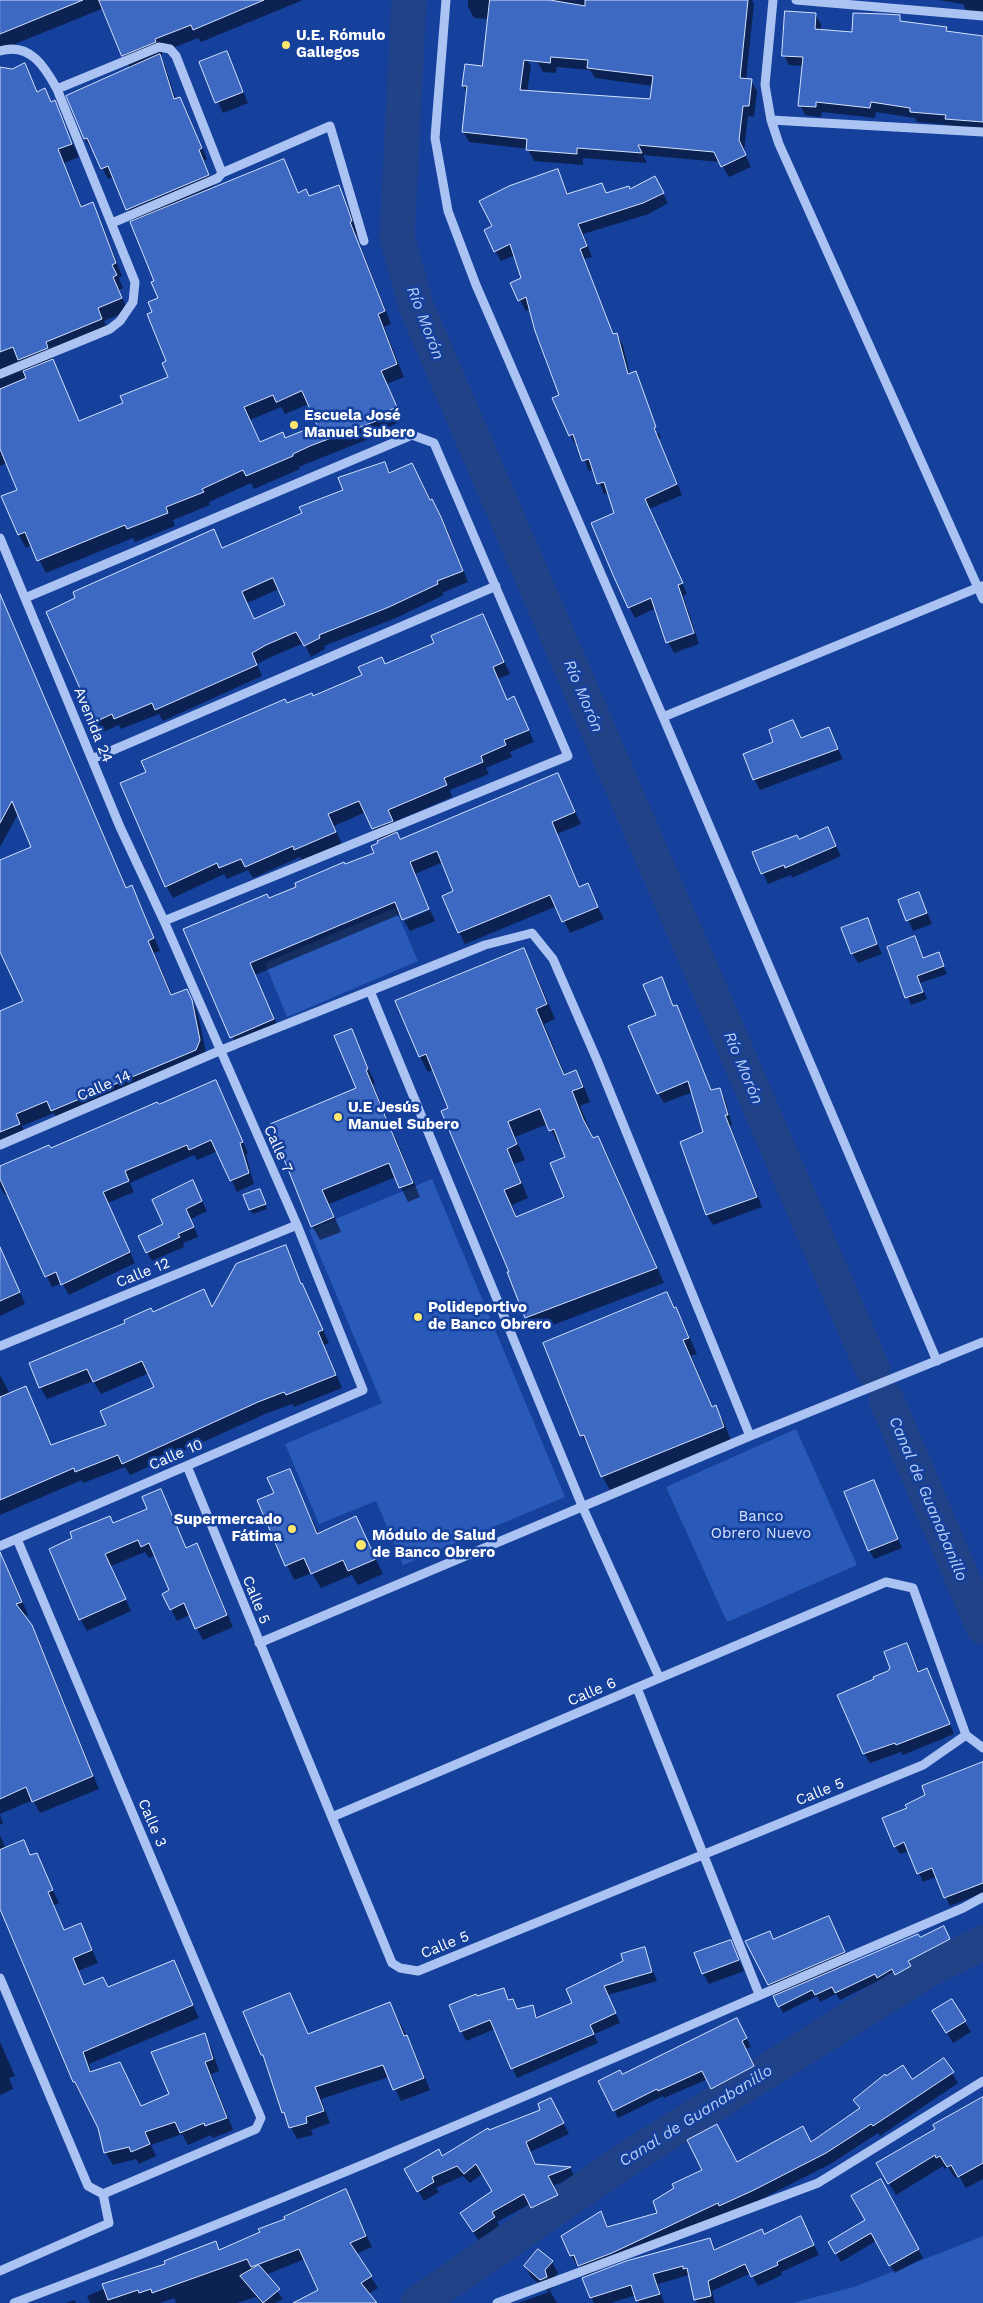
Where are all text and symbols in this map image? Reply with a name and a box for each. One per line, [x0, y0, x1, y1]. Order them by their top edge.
place label: U.E. Rómulo Gallegos [296, 27, 385, 62]
marker: U.E. Rómulo Gallegos [280, 39, 292, 51]
water label: Río Morón [402, 284, 448, 362]
place label: Escuela José Manuel Subero [304, 407, 415, 442]
marker: Escuela José Manuel Subero [288, 419, 300, 431]
water label: Río Morón [559, 657, 607, 735]
street label: Avenida 24 [70, 685, 116, 765]
water label: Río Morón [719, 1029, 767, 1107]
street label: Calle 14 [74, 1067, 134, 1105]
place label: U.E Jesús Manuel Subero [348, 1099, 459, 1134]
marker: U.E Jesús Manuel Subero [332, 1111, 344, 1123]
street label: Calle 7 [260, 1122, 296, 1176]
street label: Calle 12 [114, 1254, 172, 1292]
place label: Polideportivo de Banco Obrero [428, 1299, 551, 1334]
marker: Polideportivo de Banco Obrero [412, 1311, 424, 1323]
water label: Canal de Guanabanillo [885, 1414, 971, 1584]
street label: Calle 10 [146, 1436, 206, 1474]
park label: Banco Obrero Nuevo [711, 1508, 811, 1543]
place label: Supermercado Fátima [174, 1511, 282, 1546]
marker: Supermercado Fátima [286, 1523, 298, 1535]
place label: Módulo de Salud de Banco Obrero [372, 1527, 496, 1562]
marker: Módulo de Salud de Banco Obrero [354, 1538, 368, 1552]
street label: Calle 5 [238, 1573, 274, 1627]
street label: Calle 6 [565, 1674, 619, 1710]
street label: Calle 5 [793, 1774, 847, 1810]
street label: Calle 3 [134, 1796, 170, 1850]
street label: Calle 5 [418, 1927, 472, 1963]
water label: Canal de Guanabanillo [616, 2061, 776, 2171]

